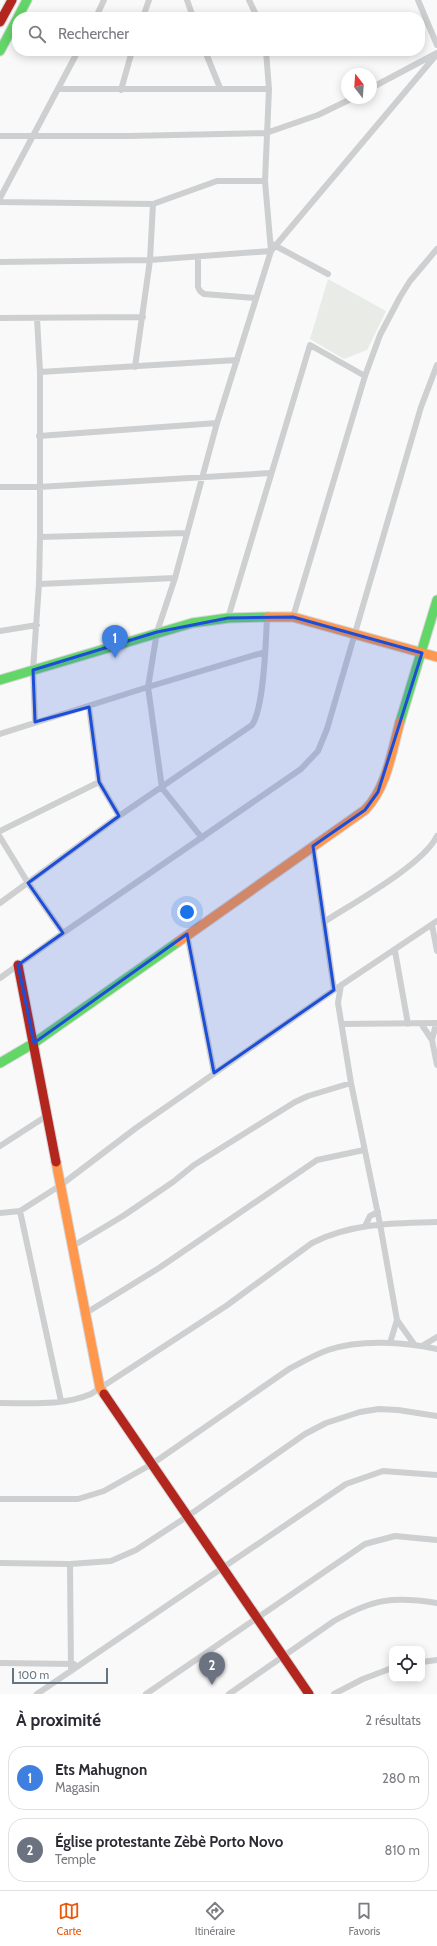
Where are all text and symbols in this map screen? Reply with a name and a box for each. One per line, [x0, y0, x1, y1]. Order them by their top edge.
search box [12, 12, 425, 56]
icon: search [26, 23, 48, 45]
text: Rechercher [58, 25, 129, 43]
north arrow [341, 68, 377, 104]
pin: 1 [102, 625, 128, 658]
your location [177, 902, 197, 922]
map controls [389, 1646, 425, 1682]
button: locate [389, 1646, 425, 1682]
pin: 2 [199, 1652, 225, 1685]
scale bar [12, 1666, 108, 1685]
text: 100 m [18, 1668, 49, 1682]
text: À proximité [16, 1710, 101, 1730]
text: 2 résultats [365, 1712, 421, 1728]
text: Ets Mahugnon [55, 1761, 147, 1779]
text: 1 [28, 1770, 32, 1786]
text: 280 m [382, 1770, 420, 1786]
text: Magasin [55, 1779, 100, 1795]
text: Église protestante Zèbè Porto Novo [55, 1833, 283, 1851]
text: 2 [27, 1842, 33, 1858]
text: 810 m [384, 1842, 420, 1858]
text: Temple [55, 1851, 96, 1867]
tab: Carte [57, 1900, 81, 1938]
tab: Itinéraire [195, 1900, 235, 1938]
tab: Favoris [348, 1900, 380, 1938]

